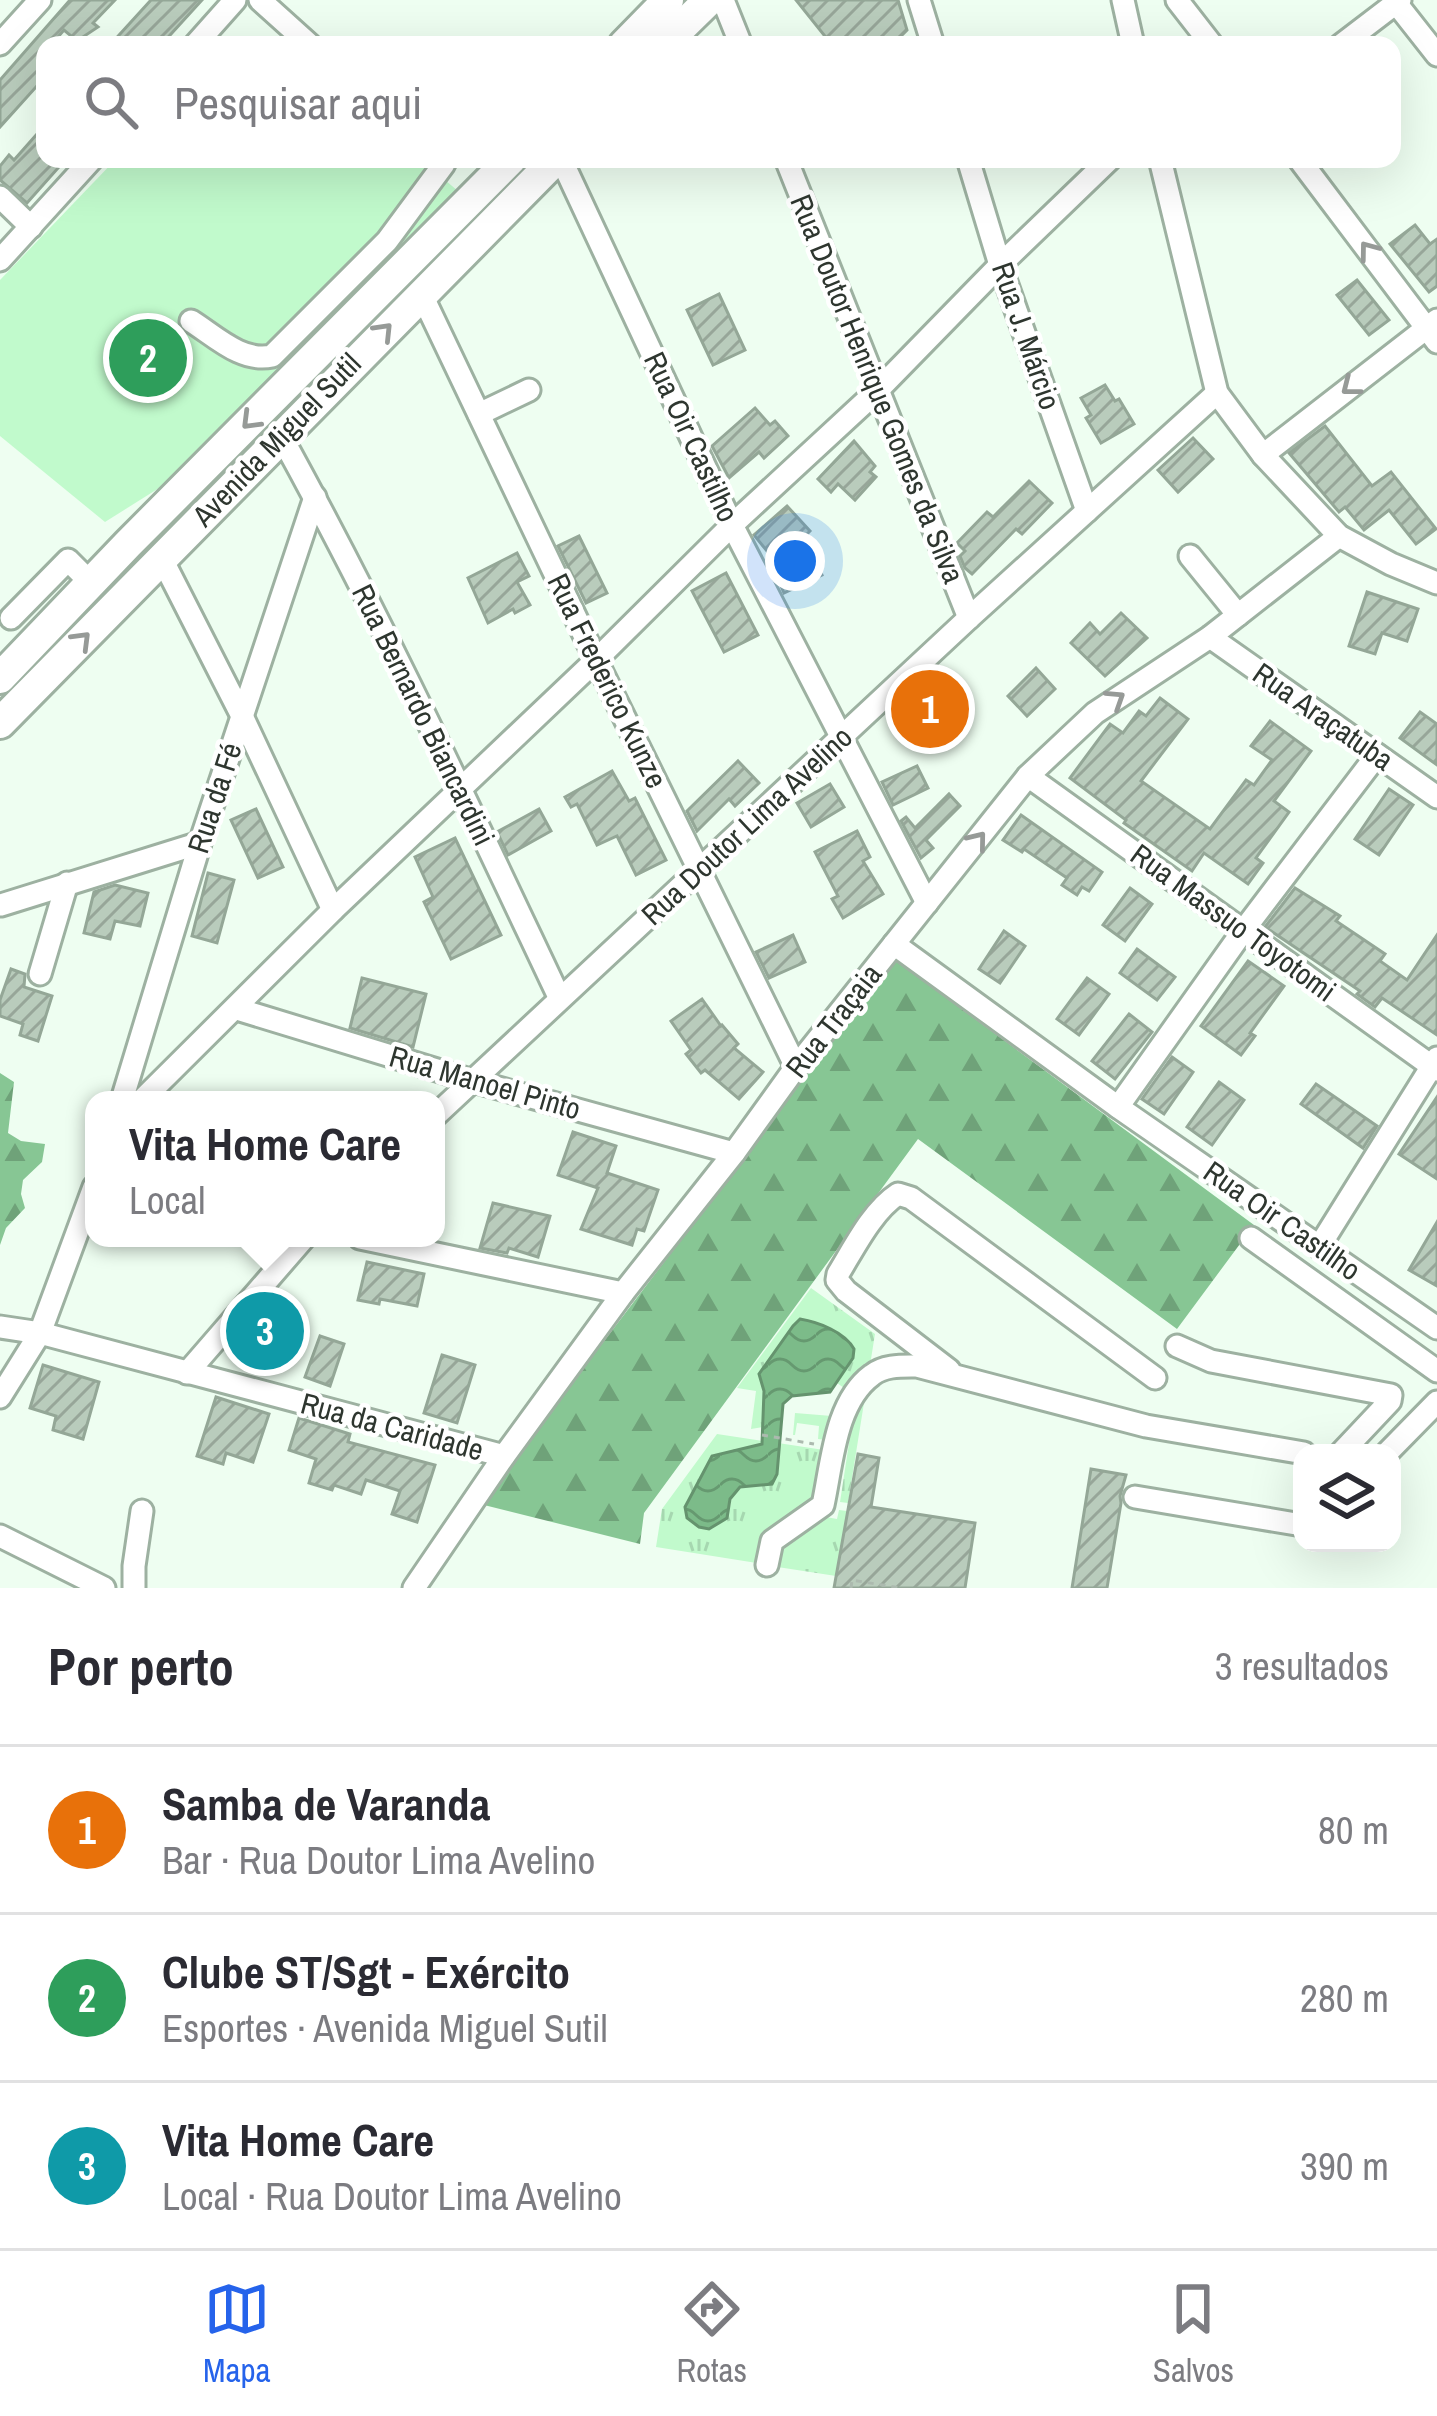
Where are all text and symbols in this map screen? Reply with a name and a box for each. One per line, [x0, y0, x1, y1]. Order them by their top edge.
search box [36, 36, 1401, 168]
icon: search [78, 69, 144, 135]
text: Pesquisar aqui [174, 72, 422, 133]
street label: Rua Doutor Henrique Gomes da Silva [782, 188, 974, 589]
one-way arrow [1361, 242, 1382, 264]
street label: Rua J. Márcio [983, 257, 1071, 415]
pin: 2 [109, 313, 187, 403]
one-way arrow [370, 323, 392, 345]
street label: Avenida Miguel Sutil [182, 344, 369, 535]
street label: Rua Oir Castilho [635, 345, 749, 528]
one-way arrow [1342, 373, 1363, 395]
one-way arrow [243, 407, 265, 429]
your location [765, 531, 825, 591]
street label: Rua Frederico Kunze [539, 567, 677, 794]
street label: Rua Bernardo Biancardini [343, 577, 505, 852]
one-way arrow [68, 632, 90, 654]
street label: Rua Araçatuba [1245, 653, 1402, 779]
pin: 1 [891, 664, 969, 754]
one-way arrow [1102, 692, 1124, 714]
street label: Rua Doutor Lima Avelino [632, 717, 860, 933]
street label: Rua da Fé [177, 737, 251, 858]
one-way arrow [963, 831, 985, 853]
street label: Rua Massuo Toyotomi [1123, 834, 1344, 1010]
street label: Rua Traçaia [776, 955, 890, 1086]
street label: Rua Manoel Pinto [385, 1036, 585, 1128]
popup [85, 1091, 445, 1247]
text: Vita Home Care [129, 1113, 401, 1174]
street label: Rua Oir Castilho [1196, 1151, 1369, 1289]
text: Local [129, 1174, 205, 1226]
pin: 3 [226, 1286, 304, 1376]
street label: Rua da Caridade [297, 1382, 488, 1470]
map controls [1293, 1444, 1401, 1552]
button: layers [1293, 1444, 1401, 1552]
text: Por perto [48, 1632, 234, 1701]
text: 3 resultados [1215, 1640, 1389, 1692]
text: Samba de Varanda [162, 1773, 490, 1834]
text: 1 [78, 1804, 96, 1856]
text: 80 m [1318, 1804, 1389, 1856]
text: Bar · Rua Doutor Lima Avelino [162, 1834, 595, 1886]
text: Clube ST/Sgt - Exército [162, 1941, 570, 2002]
text: 2 [78, 1972, 96, 2024]
text: 280 m [1300, 1972, 1389, 2024]
text: Esportes · Avenida Miguel Sutil [162, 2002, 608, 2054]
text: Vita Home Care [162, 2109, 434, 2170]
text: 3 [78, 2140, 96, 2192]
text: 390 m [1300, 2140, 1389, 2192]
text: Local · Rua Doutor Lima Avelino [162, 2170, 622, 2222]
tab: Mapa [203, 2276, 271, 2392]
tab: Rotas [676, 2276, 747, 2392]
tab: Salvos [1153, 2276, 1234, 2392]

